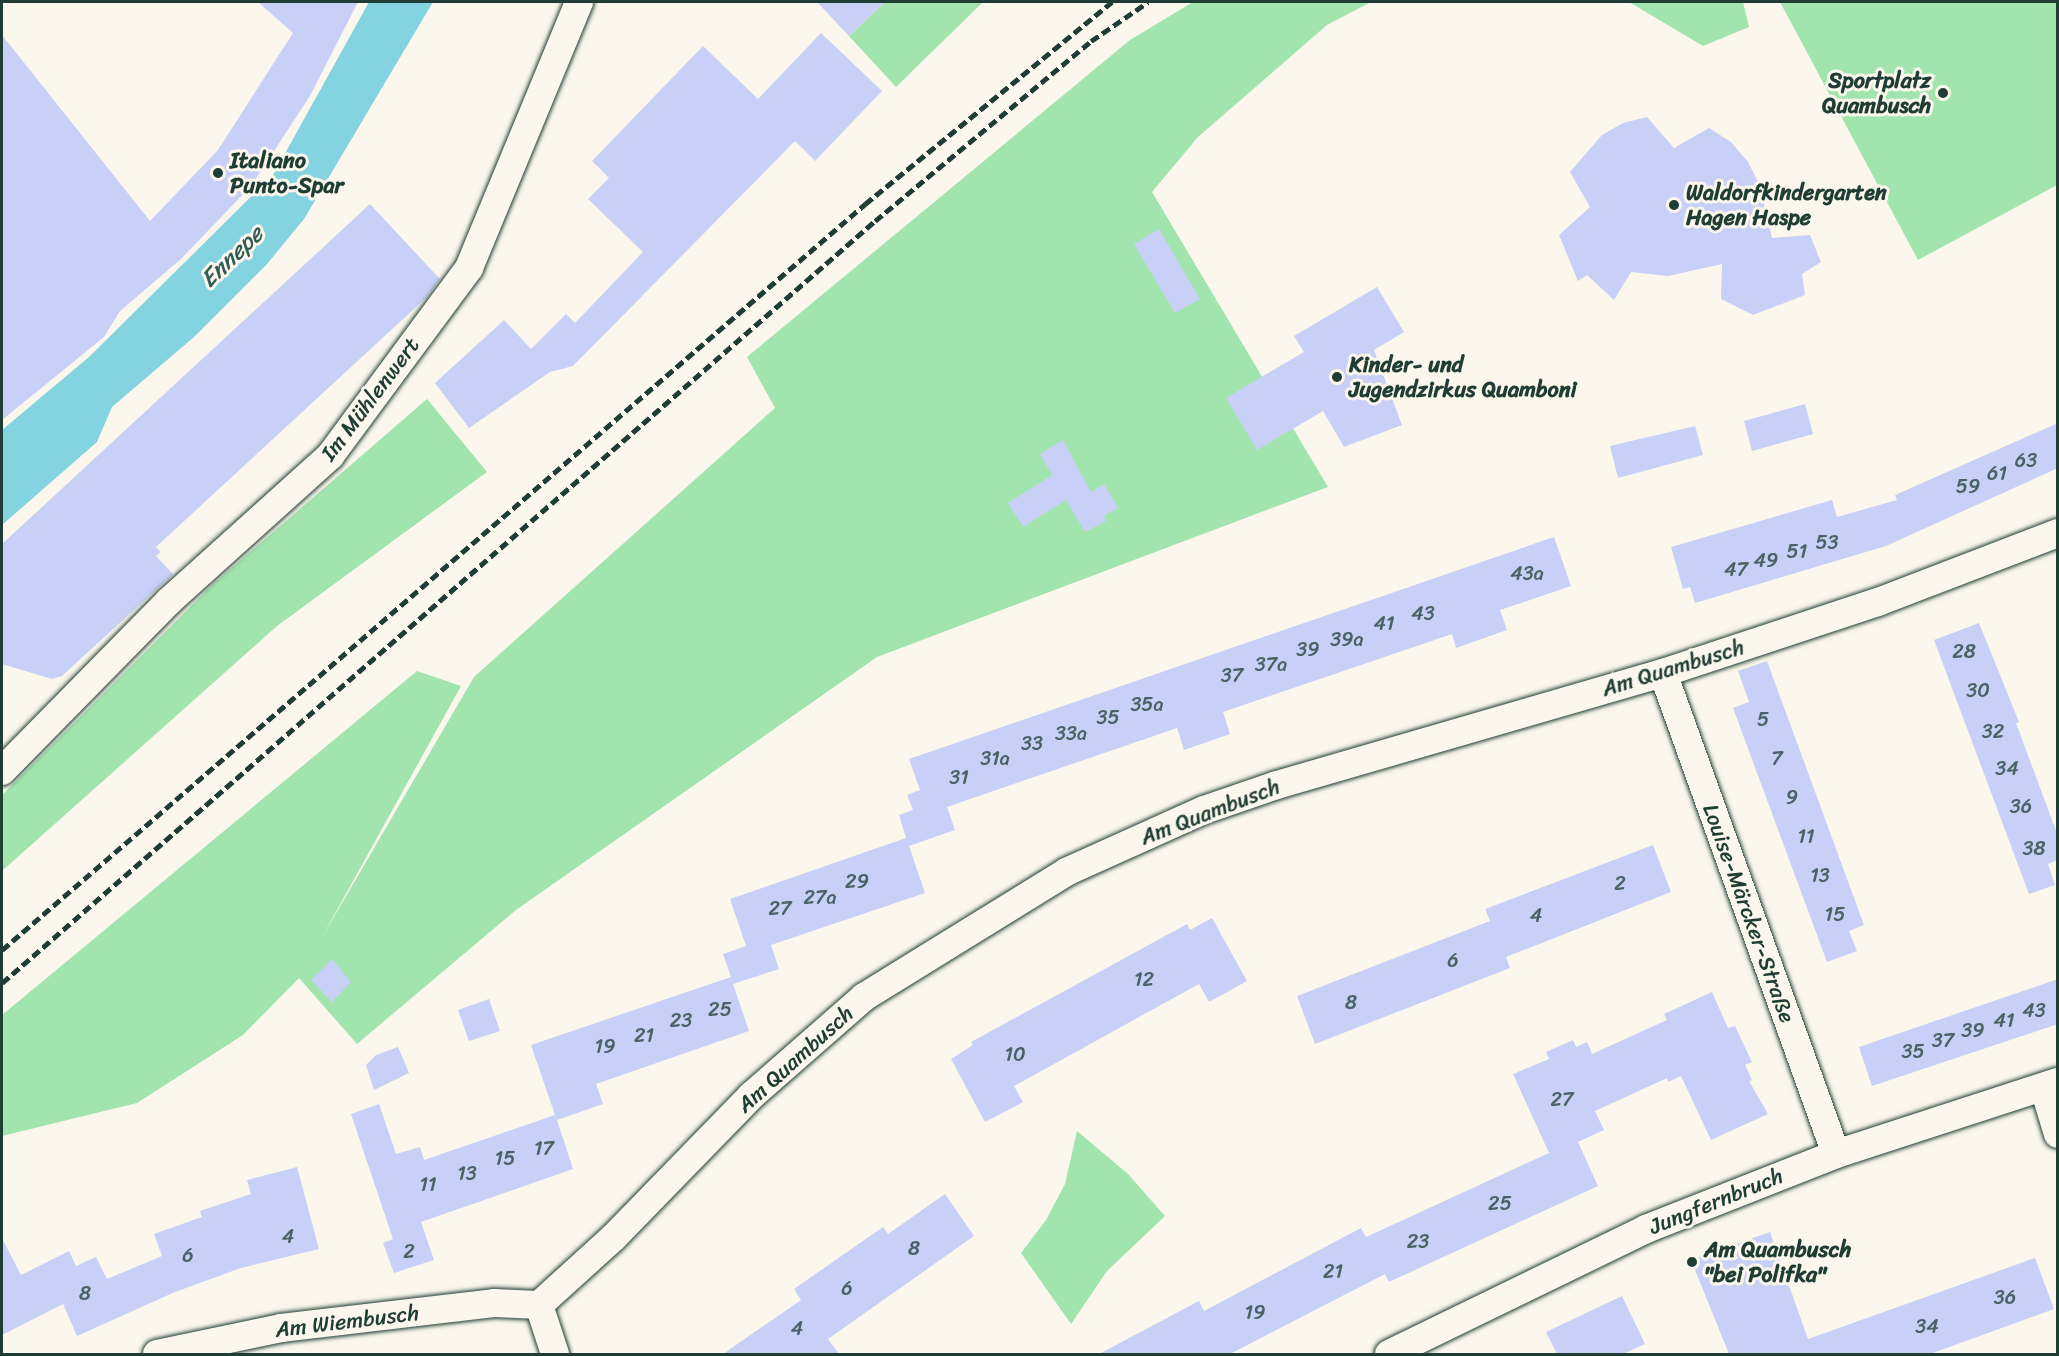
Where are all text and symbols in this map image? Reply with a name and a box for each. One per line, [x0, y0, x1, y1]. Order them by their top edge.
place label: Sportplatz Quambusch [1822, 67, 1931, 118]
marker: Sportplatz Quambusch [1936, 86, 1950, 100]
place label: Italiano Punto-Spar [230, 147, 343, 198]
marker: Italiano Punto-Spar [211, 166, 225, 180]
place label: Waldorfkindergarten Hagen Haspe [1686, 179, 1887, 230]
marker: Waldorfkindergarten Hagen Haspe [1667, 198, 1681, 212]
water label: Ennepe [194, 220, 270, 294]
street label: Im Mühlenwert [315, 333, 425, 465]
place label: Kinder- und Jugendzirkus Quamboni [1349, 351, 1576, 402]
marker: Kinder- und Jugendzirkus Quamboni [1330, 370, 1344, 384]
house number: 63 [2015, 448, 2037, 472]
house number: 61 [1987, 461, 2007, 485]
house number: 59 [1956, 474, 1980, 498]
house number: 53 [1815, 530, 1839, 554]
house number: 51 [1787, 539, 1807, 563]
house number: 49 [1754, 548, 1778, 572]
house number: 47 [1724, 557, 1748, 581]
house number: 43a [1510, 561, 1544, 585]
house number: 43 [1411, 601, 1435, 625]
house number: 41 [1373, 611, 1395, 635]
house number: 39a [1330, 627, 1364, 651]
street label: Am Quambusch [1599, 634, 1747, 702]
house number: 39 [1296, 637, 1320, 661]
house number: 28 [1952, 639, 1976, 663]
house number: 37a [1255, 652, 1287, 676]
house number: 37 [1221, 663, 1243, 687]
house number: 30 [1966, 678, 1990, 702]
house number: 35a [1130, 692, 1164, 716]
house number: 35 [1096, 705, 1120, 729]
house number: 5 [1757, 707, 1769, 731]
house number: 32 [1982, 719, 2004, 743]
house number: 33a [1055, 721, 1087, 745]
house number: 33 [1021, 731, 1043, 755]
house number: 31a [980, 746, 1010, 770]
house number: 7 [1771, 746, 1783, 770]
house number: 34 [1995, 756, 2019, 780]
house number: 31 [949, 765, 969, 789]
street label: Am Quambusch [1137, 773, 1283, 851]
house number: 9 [1786, 785, 1798, 809]
house number: 36 [2010, 794, 2032, 818]
street label: Louise-Märcker-Straße [1697, 800, 1801, 1026]
house number: 11 [1797, 824, 1815, 848]
house number: 38 [2022, 836, 2046, 860]
house number: 13 [1810, 863, 1830, 887]
house number: 29 [845, 869, 869, 893]
house number: 2 [1614, 871, 1626, 895]
house number: 27a [804, 885, 836, 909]
house number: 27 [769, 896, 791, 920]
house number: 15 [1825, 902, 1845, 926]
house number: 4 [1530, 903, 1542, 927]
house number: 6 [1447, 948, 1459, 972]
house number: 12 [1134, 967, 1154, 991]
house number: 8 [1345, 990, 1357, 1014]
house number: 25 [708, 997, 732, 1021]
house number: 43 [2022, 998, 2046, 1022]
street label: Am Quambusch [732, 1000, 858, 1118]
house number: 23 [670, 1008, 692, 1032]
house number: 41 [1993, 1008, 2015, 1032]
house number: 39 [1961, 1018, 1985, 1042]
house number: 21 [634, 1023, 654, 1047]
house number: 37 [1932, 1028, 1954, 1052]
house number: 19 [595, 1034, 615, 1058]
house number: 35 [1901, 1039, 1925, 1063]
house number: 10 [1004, 1042, 1026, 1066]
house number: 27 [1551, 1087, 1573, 1111]
house number: 17 [534, 1136, 554, 1160]
house number: 15 [495, 1146, 515, 1170]
house number: 13 [457, 1161, 477, 1185]
street label: Jungfernbruch [1645, 1162, 1787, 1240]
house number: 11 [419, 1172, 437, 1196]
house number: 25 [1488, 1191, 1512, 1215]
house number: 4 [282, 1224, 294, 1248]
house number: 23 [1407, 1229, 1429, 1253]
house number: 8 [908, 1236, 920, 1260]
place label: Am Quambusch "bei Polifka" [1704, 1236, 1850, 1288]
house number: 2 [403, 1239, 415, 1263]
house number: 6 [182, 1243, 194, 1267]
marker: Am Quambusch "bei Polifka" [1685, 1255, 1699, 1269]
house number: 21 [1323, 1259, 1343, 1283]
house number: 6 [841, 1276, 853, 1300]
house number: 8 [79, 1281, 91, 1305]
house number: 36 [1994, 1285, 2016, 1309]
street label: Am Wiembusch [274, 1299, 420, 1343]
house number: 19 [1245, 1300, 1265, 1324]
house number: 34 [1915, 1314, 1939, 1338]
house number: 4 [791, 1316, 803, 1340]

